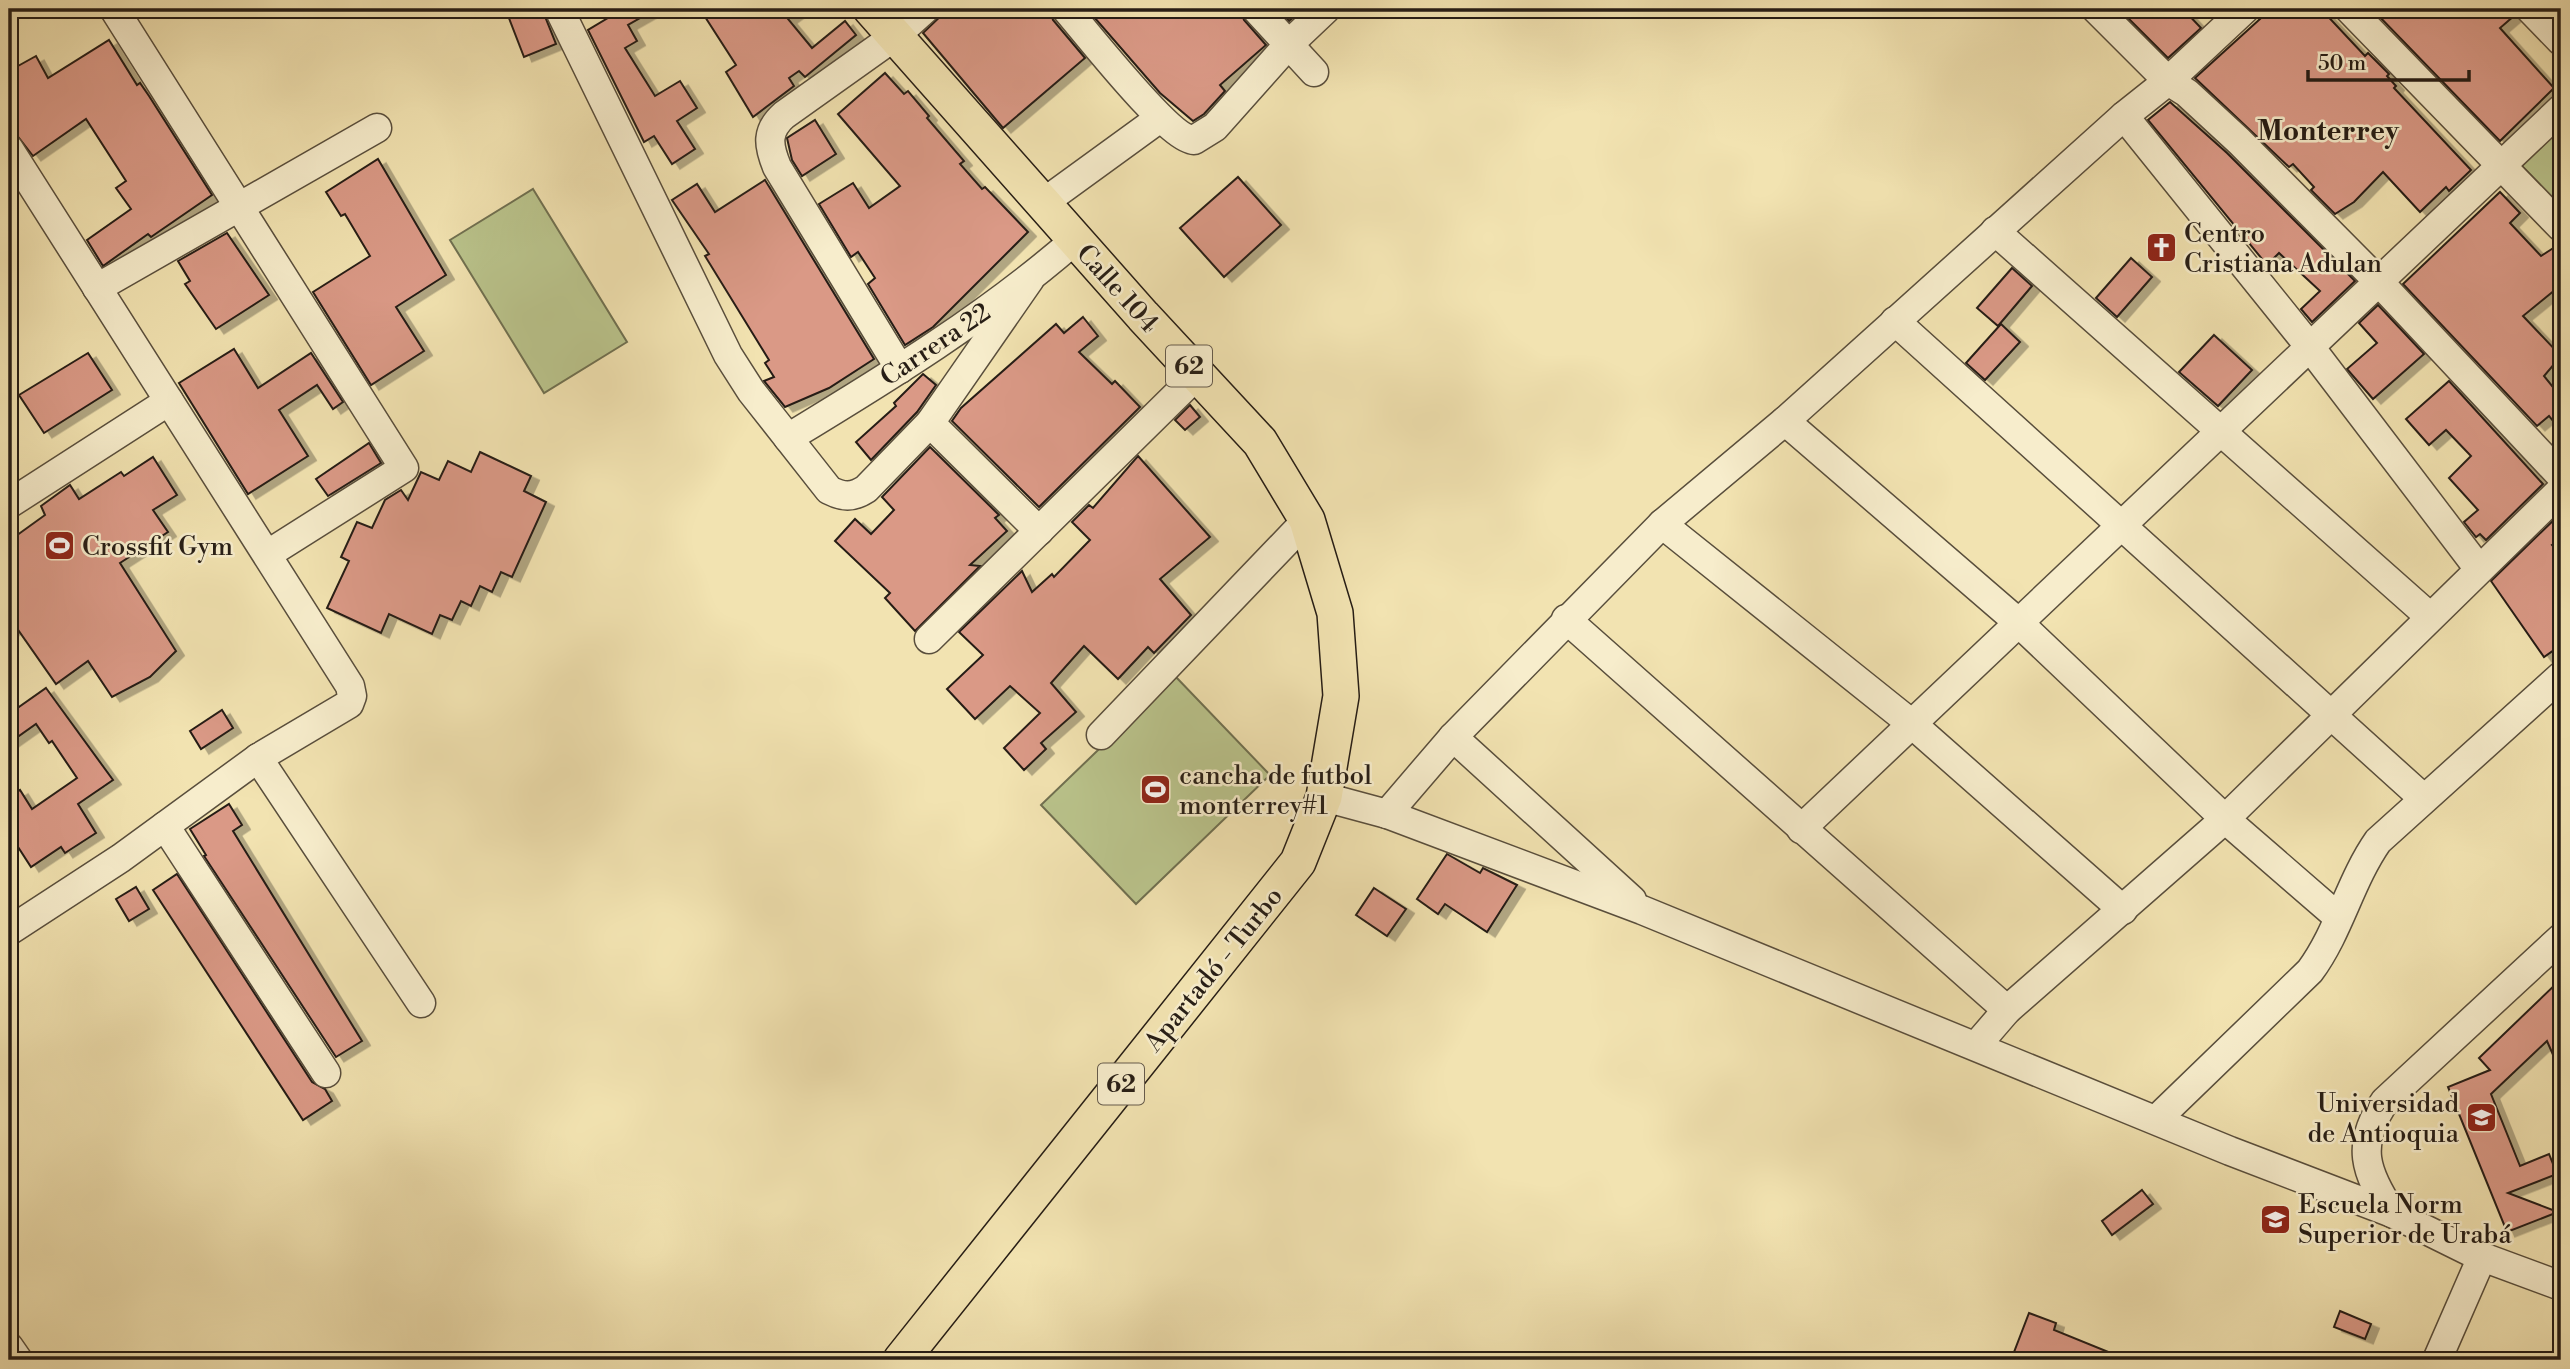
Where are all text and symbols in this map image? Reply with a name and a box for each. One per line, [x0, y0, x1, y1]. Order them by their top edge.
scale bar [2308, 38, 2468, 82]
text: 50 m [2318, 51, 2366, 77]
district label: Monterrey [2257, 114, 2400, 149]
place label: Centro Cristiana Adulan [2184, 218, 2382, 280]
church icon: Centro Cristiana Adulan [2144, 231, 2178, 265]
street label: Calle 104 [1069, 238, 1165, 339]
street label: Carrera 22 [874, 296, 997, 393]
road number: 62 [1166, 346, 1212, 386]
sports icon: Crossfit Gym [42, 529, 76, 563]
place label: Crossfit Gym [82, 531, 233, 563]
place label: cancha de futbol monterrey#1 [1179, 760, 1372, 822]
sports icon: cancha de futbol monterrey#1 [1139, 773, 1173, 807]
street label: Apartadó - Turbo [1137, 881, 1290, 1059]
road number: 62 [1098, 1064, 1144, 1104]
place label: Universidad de Antioquia [2307, 1088, 2460, 1150]
school or university icon: Universidad de Antioquia [2465, 1101, 2499, 1135]
place label: Escuela Norm Superior de Urabá [2298, 1189, 2512, 1251]
school or university icon: Escuela Norm Superior de Urabá [2258, 1202, 2292, 1236]

